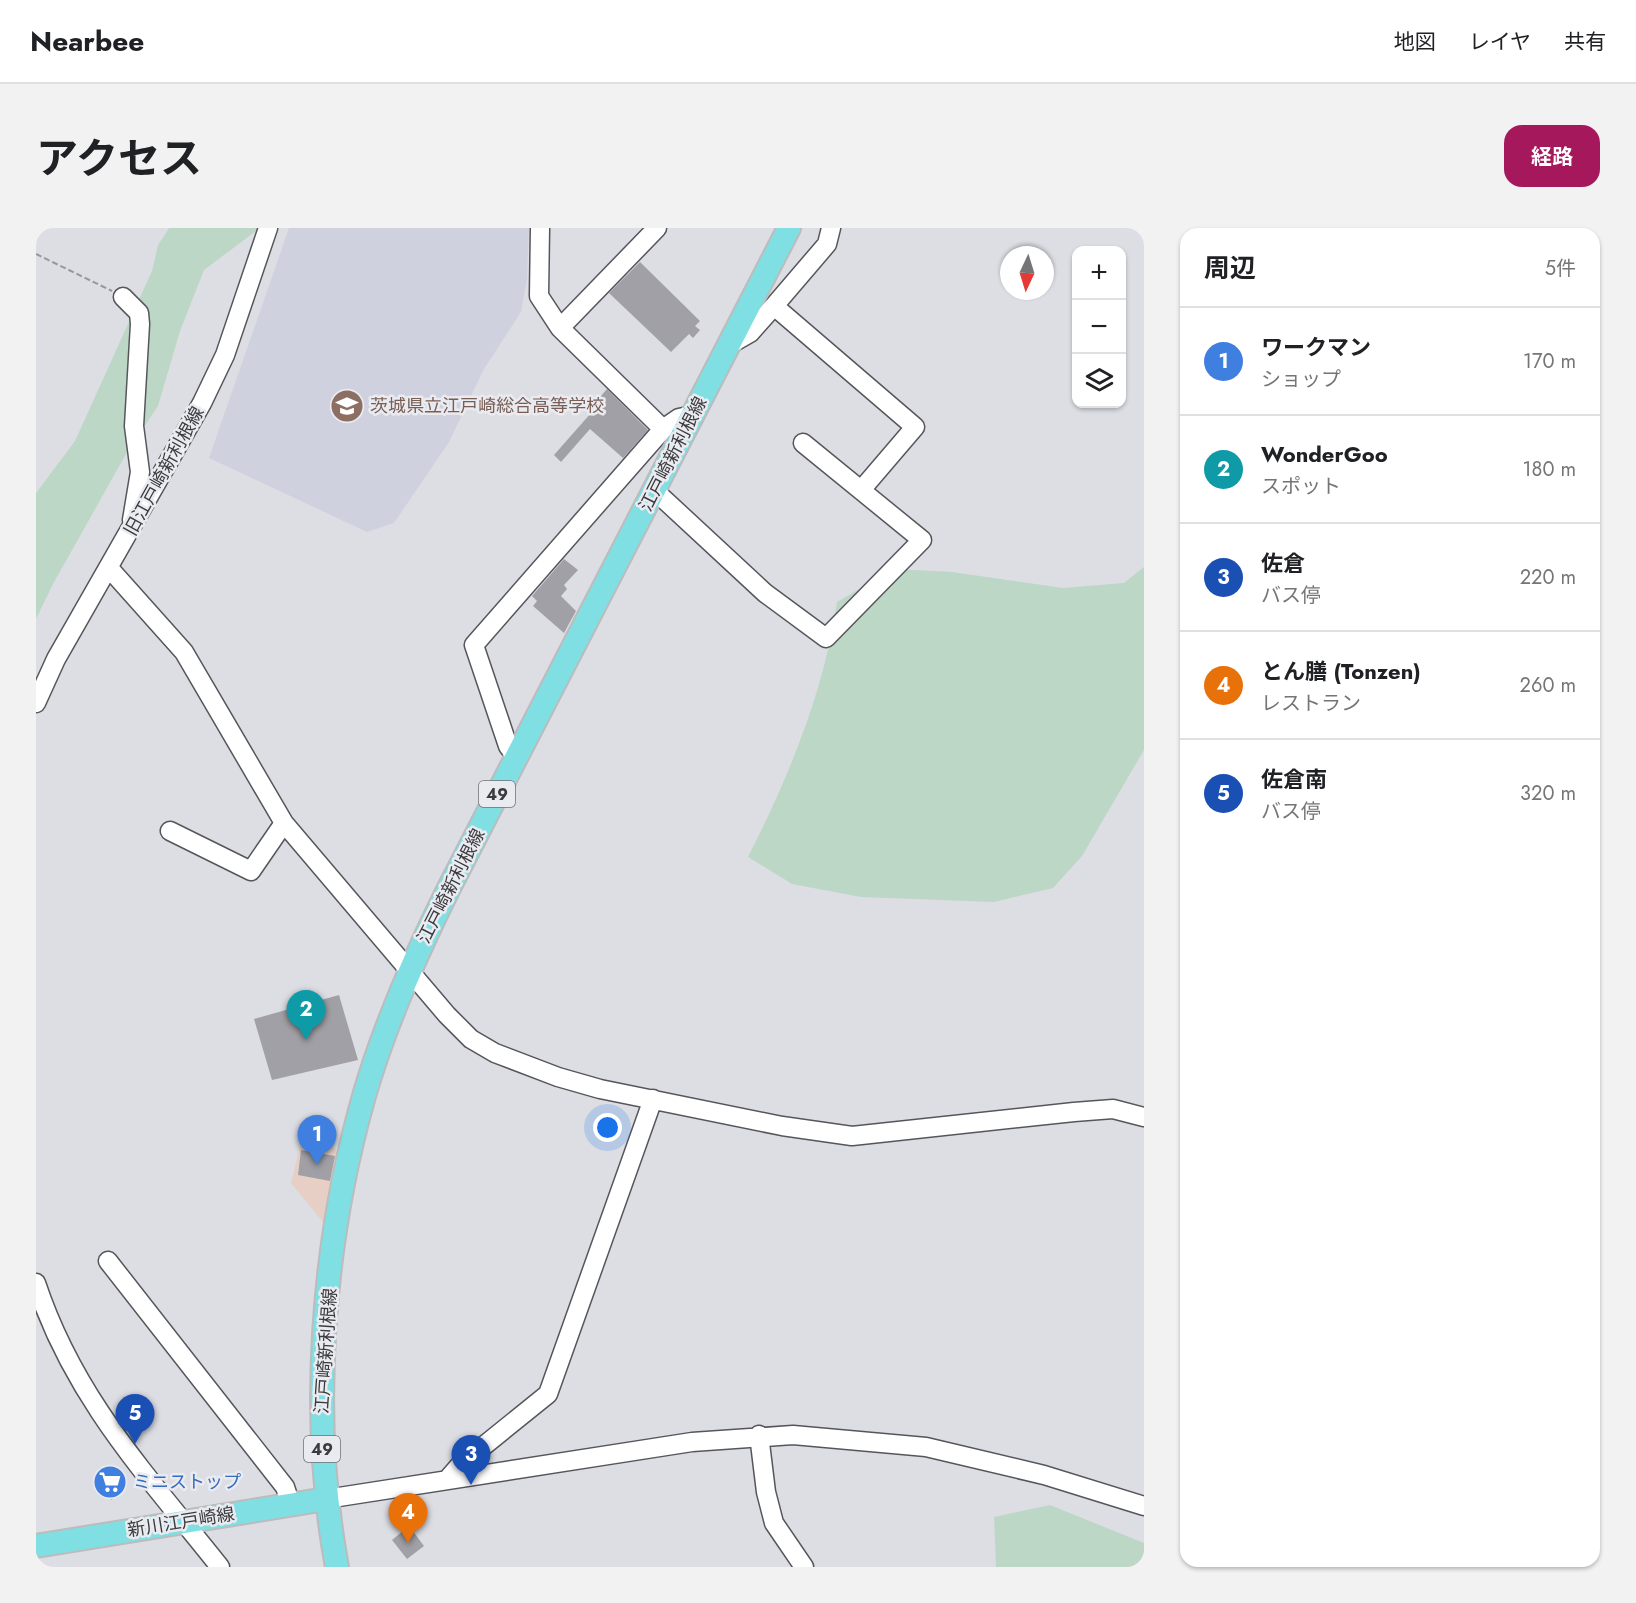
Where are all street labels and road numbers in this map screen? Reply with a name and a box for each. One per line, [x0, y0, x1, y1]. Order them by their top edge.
street label: 江戸崎新利根線 [633, 392, 713, 516]
street label: 旧江戸崎新利根線 [118, 402, 210, 540]
road number: 49 [479, 781, 515, 807]
street label: 江戸崎新利根線 [411, 824, 491, 948]
street label: 江戸崎新利根線 [309, 1287, 343, 1415]
road number: 49 [304, 1436, 340, 1462]
street label: 新川江戸崎線 [126, 1501, 236, 1543]

